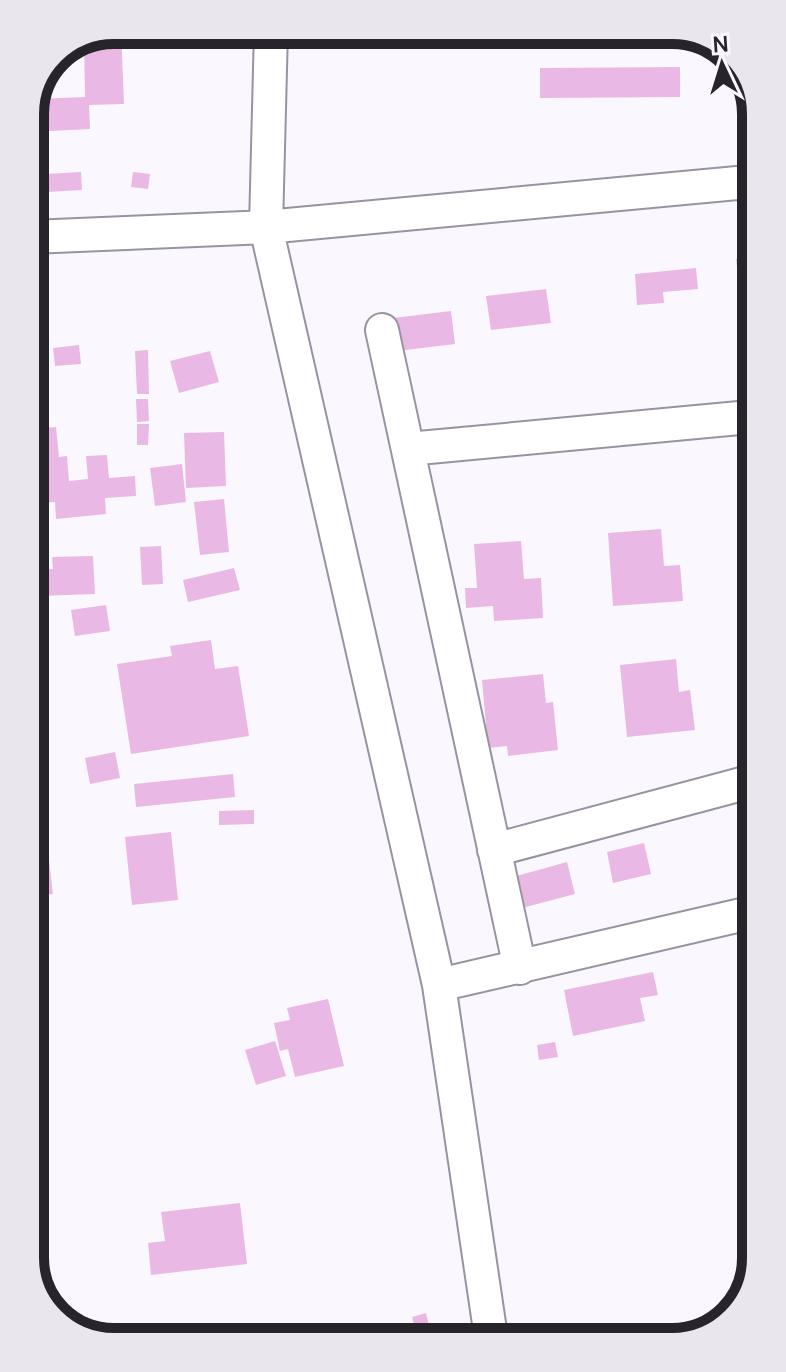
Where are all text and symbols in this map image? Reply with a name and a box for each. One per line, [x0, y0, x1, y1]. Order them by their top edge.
north arrow [682, 24, 762, 104]
text: N [712, 29, 730, 60]

